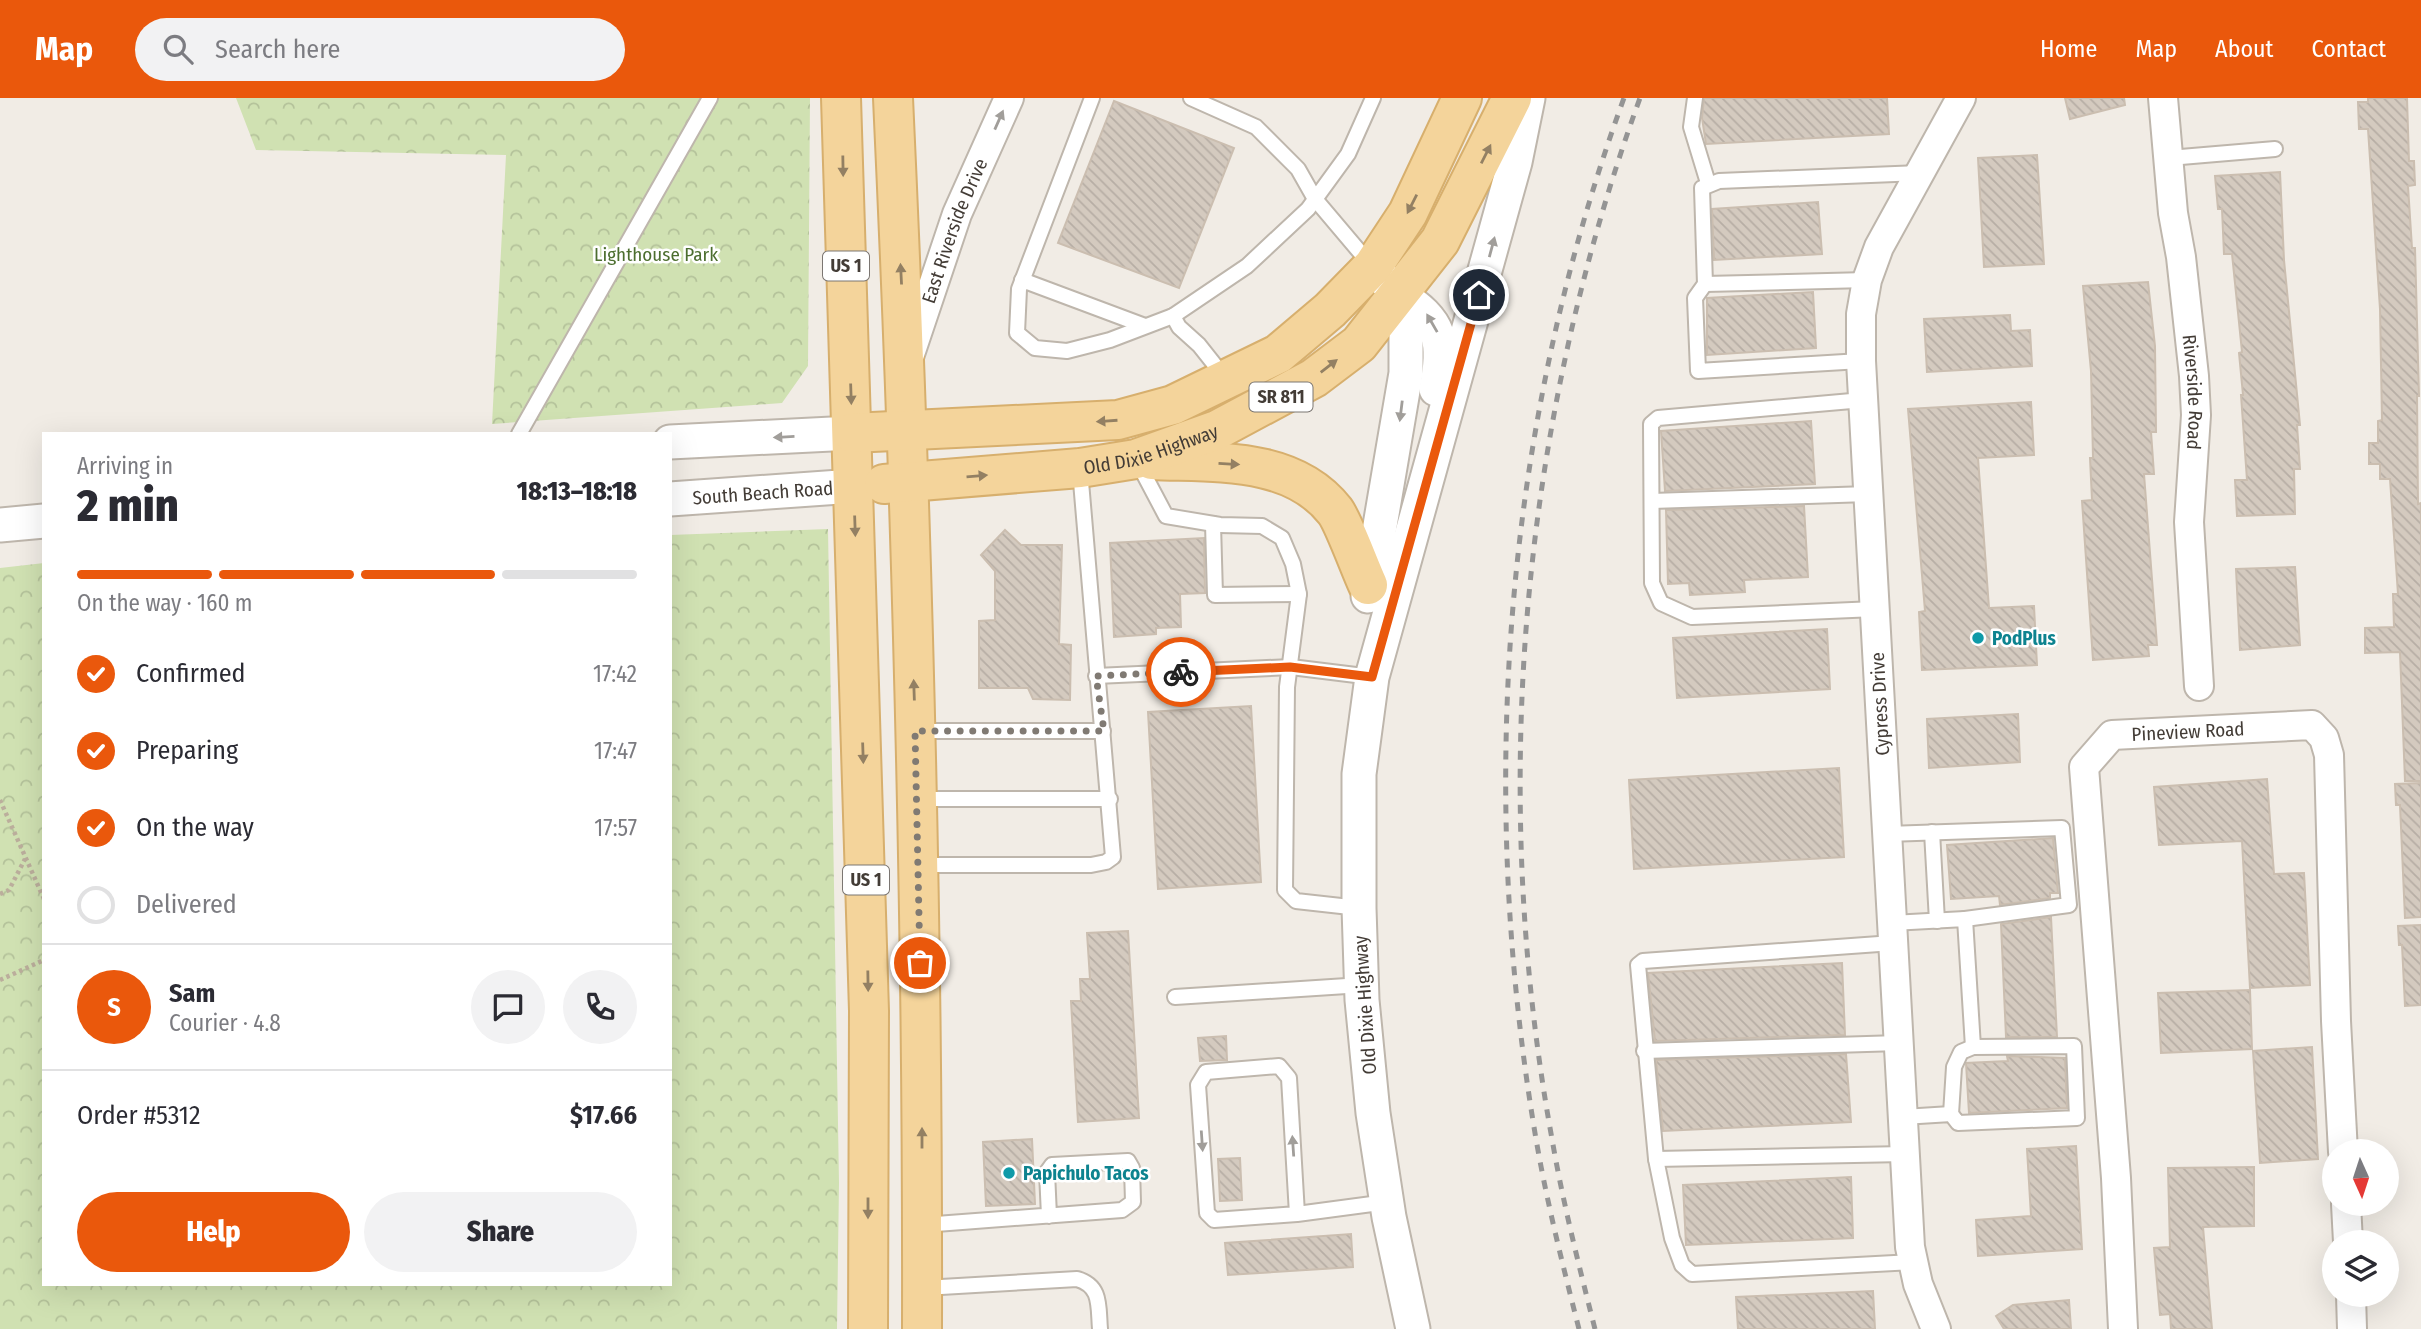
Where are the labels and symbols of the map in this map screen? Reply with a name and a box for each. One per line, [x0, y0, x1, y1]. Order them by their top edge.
one-way arrow [993, 110, 1005, 130]
one-way arrow [1480, 144, 1491, 164]
one-way arrow [838, 155, 849, 177]
street label: East Riverside Drive [916, 155, 992, 306]
one-way arrow [1407, 194, 1418, 214]
one-way arrow [1487, 236, 1498, 258]
park label: Lighthouse Park [594, 243, 718, 266]
road number: US 1 [823, 252, 869, 280]
one-way arrow [896, 263, 907, 285]
pin [1449, 265, 1509, 325]
one-way arrow [1426, 314, 1438, 333]
street label: Riverside Road [2178, 333, 2208, 451]
one-way arrow [1320, 359, 1338, 374]
road number: SR 811 [1250, 382, 1312, 412]
one-way arrow [845, 383, 856, 405]
one-way arrow [1395, 400, 1406, 422]
one-way arrow [1096, 416, 1118, 427]
street label: Old Dixie Highway [1082, 419, 1222, 479]
one-way arrow [773, 431, 795, 442]
one-way arrow [1218, 459, 1240, 470]
one-way arrow [966, 470, 988, 481]
street label: South Beach Road [692, 476, 834, 509]
one-way arrow [850, 515, 861, 537]
place label: PodPlus [1992, 627, 2056, 650]
marker: PodPlus [1970, 630, 1986, 646]
courier [1146, 637, 1216, 707]
street label: Cypress Drive [1866, 652, 1894, 756]
one-way arrow [908, 679, 920, 701]
street label: Pineview Road [2131, 717, 2245, 746]
one-way arrow [857, 742, 868, 764]
road number: US 1 [843, 866, 889, 894]
pin [890, 933, 950, 993]
street label: Old Dixie Highway [1349, 934, 1381, 1075]
one-way arrow [862, 970, 874, 992]
one-way arrow [916, 1127, 928, 1149]
one-way arrow [1197, 1130, 1208, 1152]
one-way arrow [1287, 1135, 1298, 1157]
north arrow [2322, 1139, 2399, 1216]
place label: Papichulo Tacos [1023, 1162, 1149, 1185]
marker: Papichulo Tacos [1001, 1165, 1017, 1181]
one-way arrow [862, 1197, 874, 1219]

